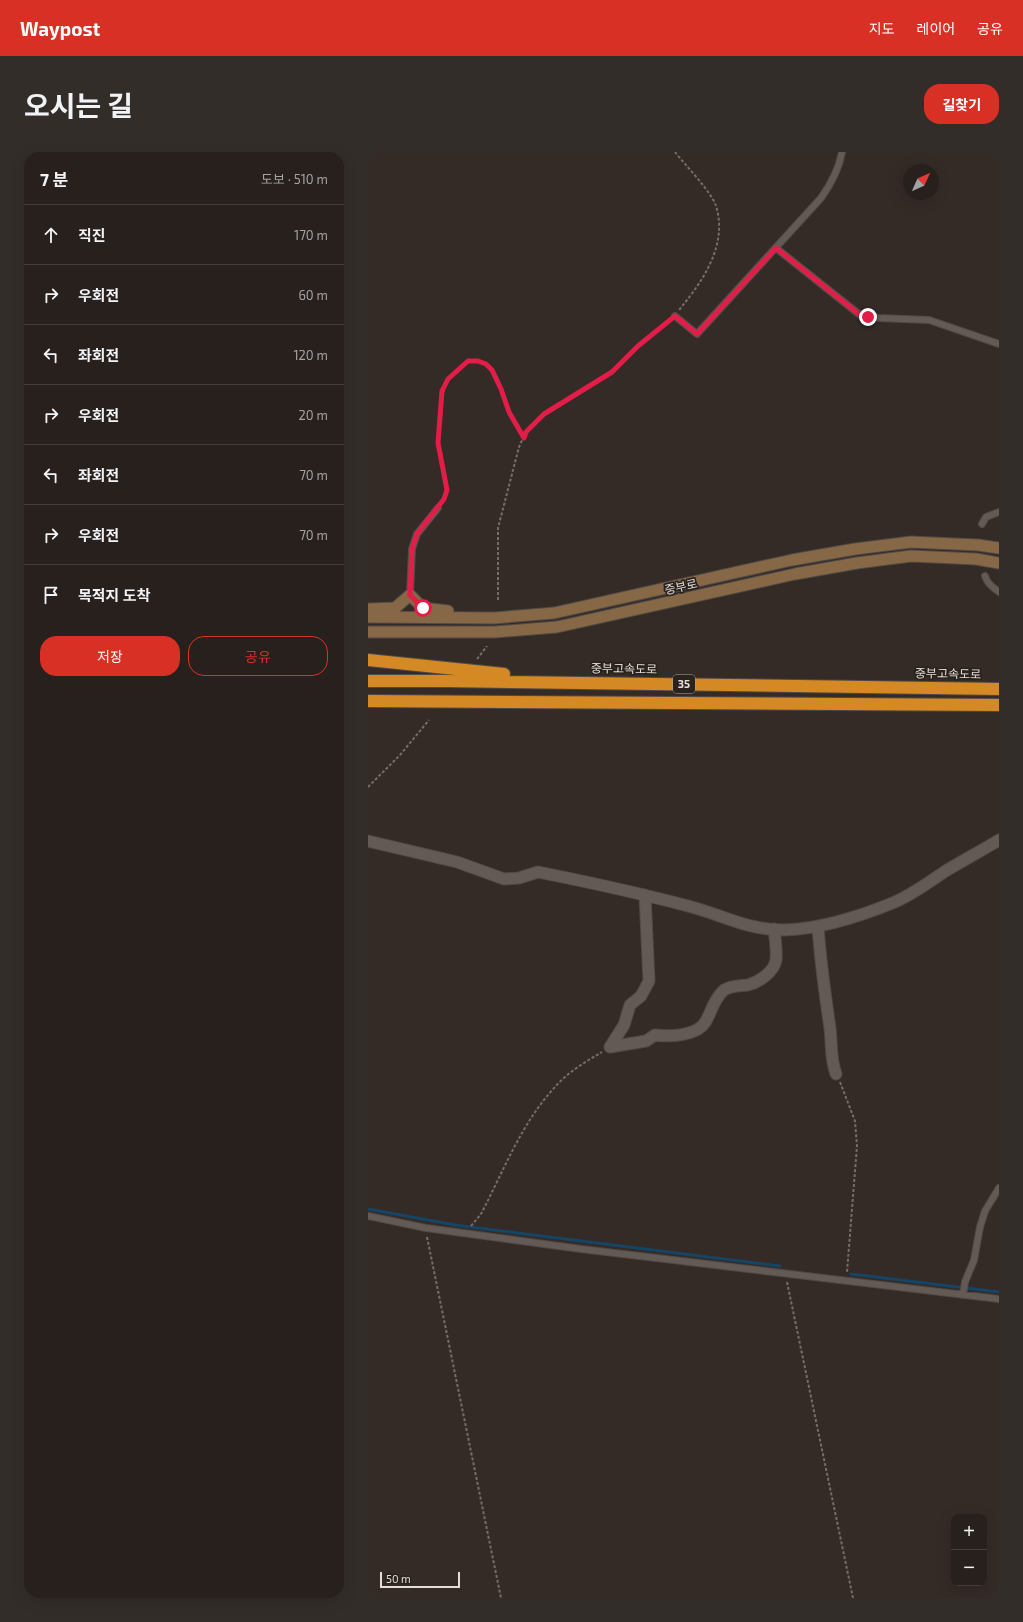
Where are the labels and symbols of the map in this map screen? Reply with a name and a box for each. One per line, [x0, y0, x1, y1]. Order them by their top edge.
north arrow [903, 164, 939, 200]
route end [859, 308, 877, 326]
street label: 중부로 [663, 575, 698, 597]
route start [414, 599, 432, 617]
street label: 중부고속도로 [591, 660, 657, 676]
street label: 중부고속도로 [915, 665, 981, 681]
road number: 35 [673, 675, 695, 693]
scale bar [380, 1570, 460, 1589]

